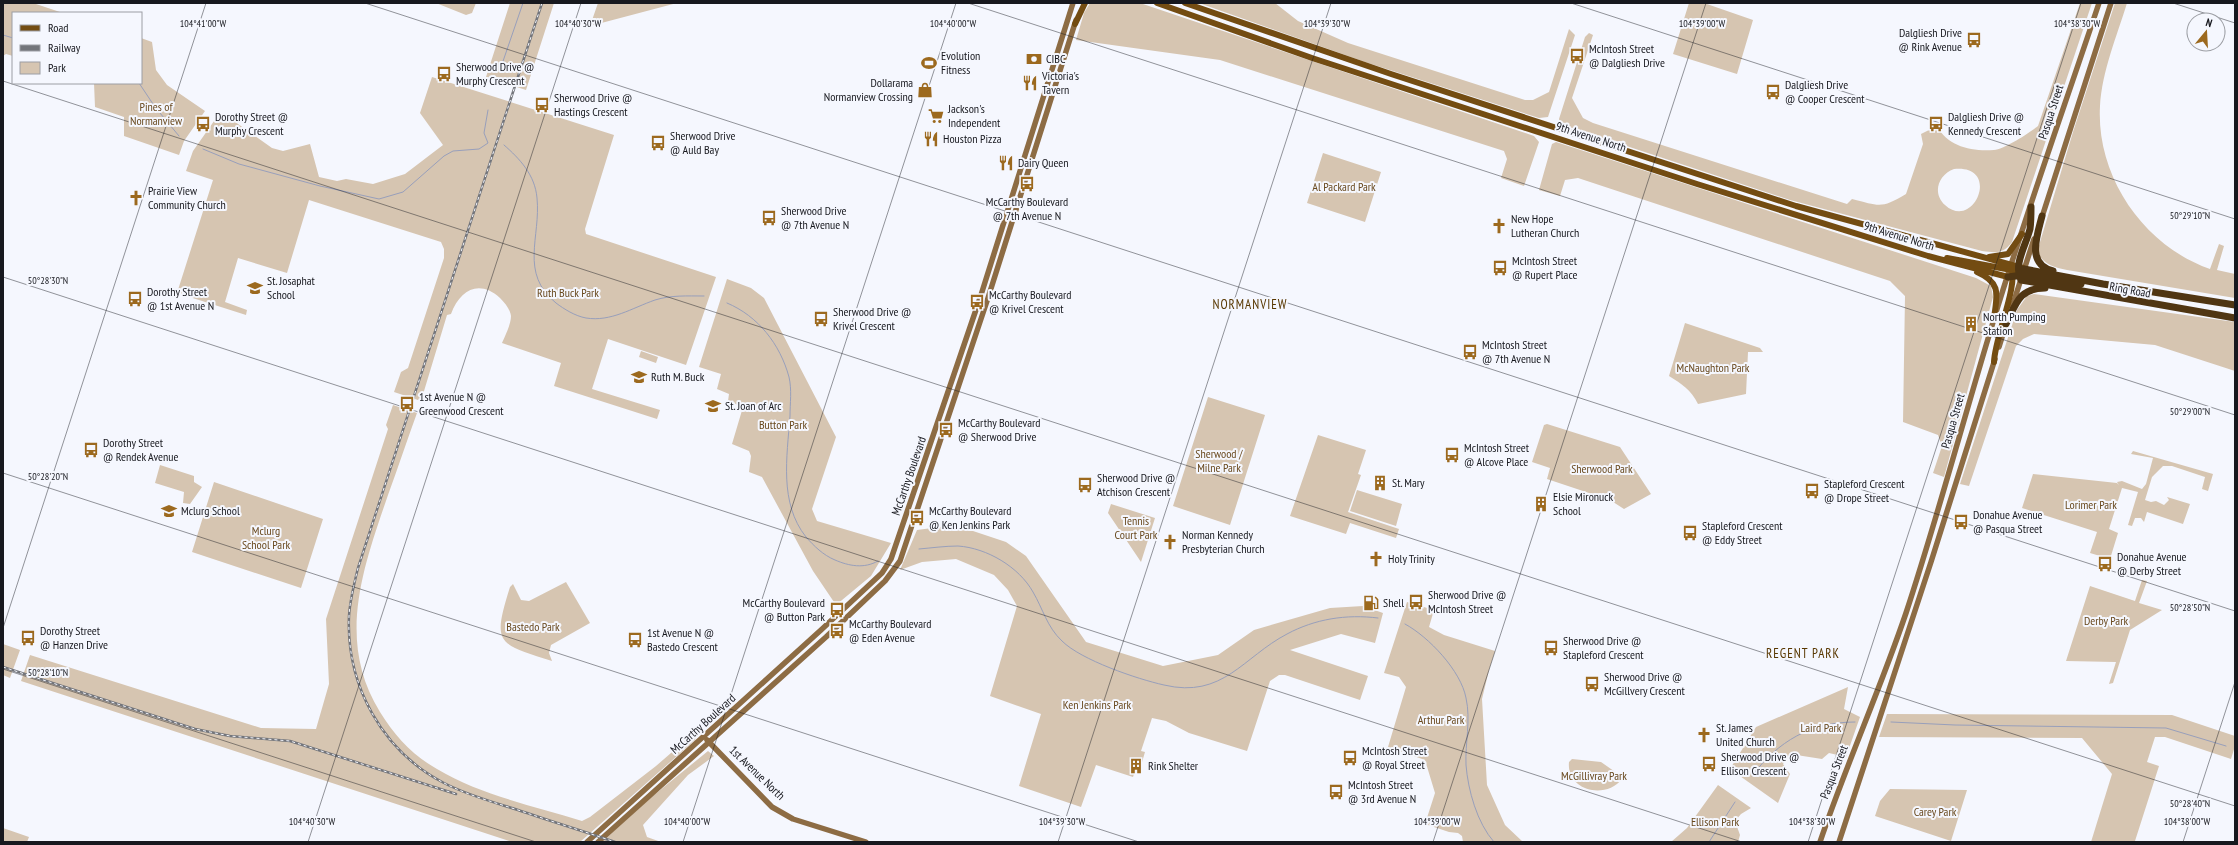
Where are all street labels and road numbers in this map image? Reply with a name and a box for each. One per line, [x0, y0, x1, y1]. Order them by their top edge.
street label: Pasqua Street [2035, 82, 2067, 141]
street label: 9th Avenue North [1554, 118, 1628, 155]
street label: 9th Avenue North [1862, 218, 1936, 253]
street label: Ring Road [2108, 278, 2152, 301]
street label: Pasqua Street [1938, 391, 1968, 450]
street label: McCarthy Boulevard [888, 434, 929, 517]
street label: McCarthy Boulevard [667, 690, 738, 757]
street label: 1st Avenue North [726, 742, 788, 803]
street label: Pasqua Street [1816, 742, 1851, 801]

